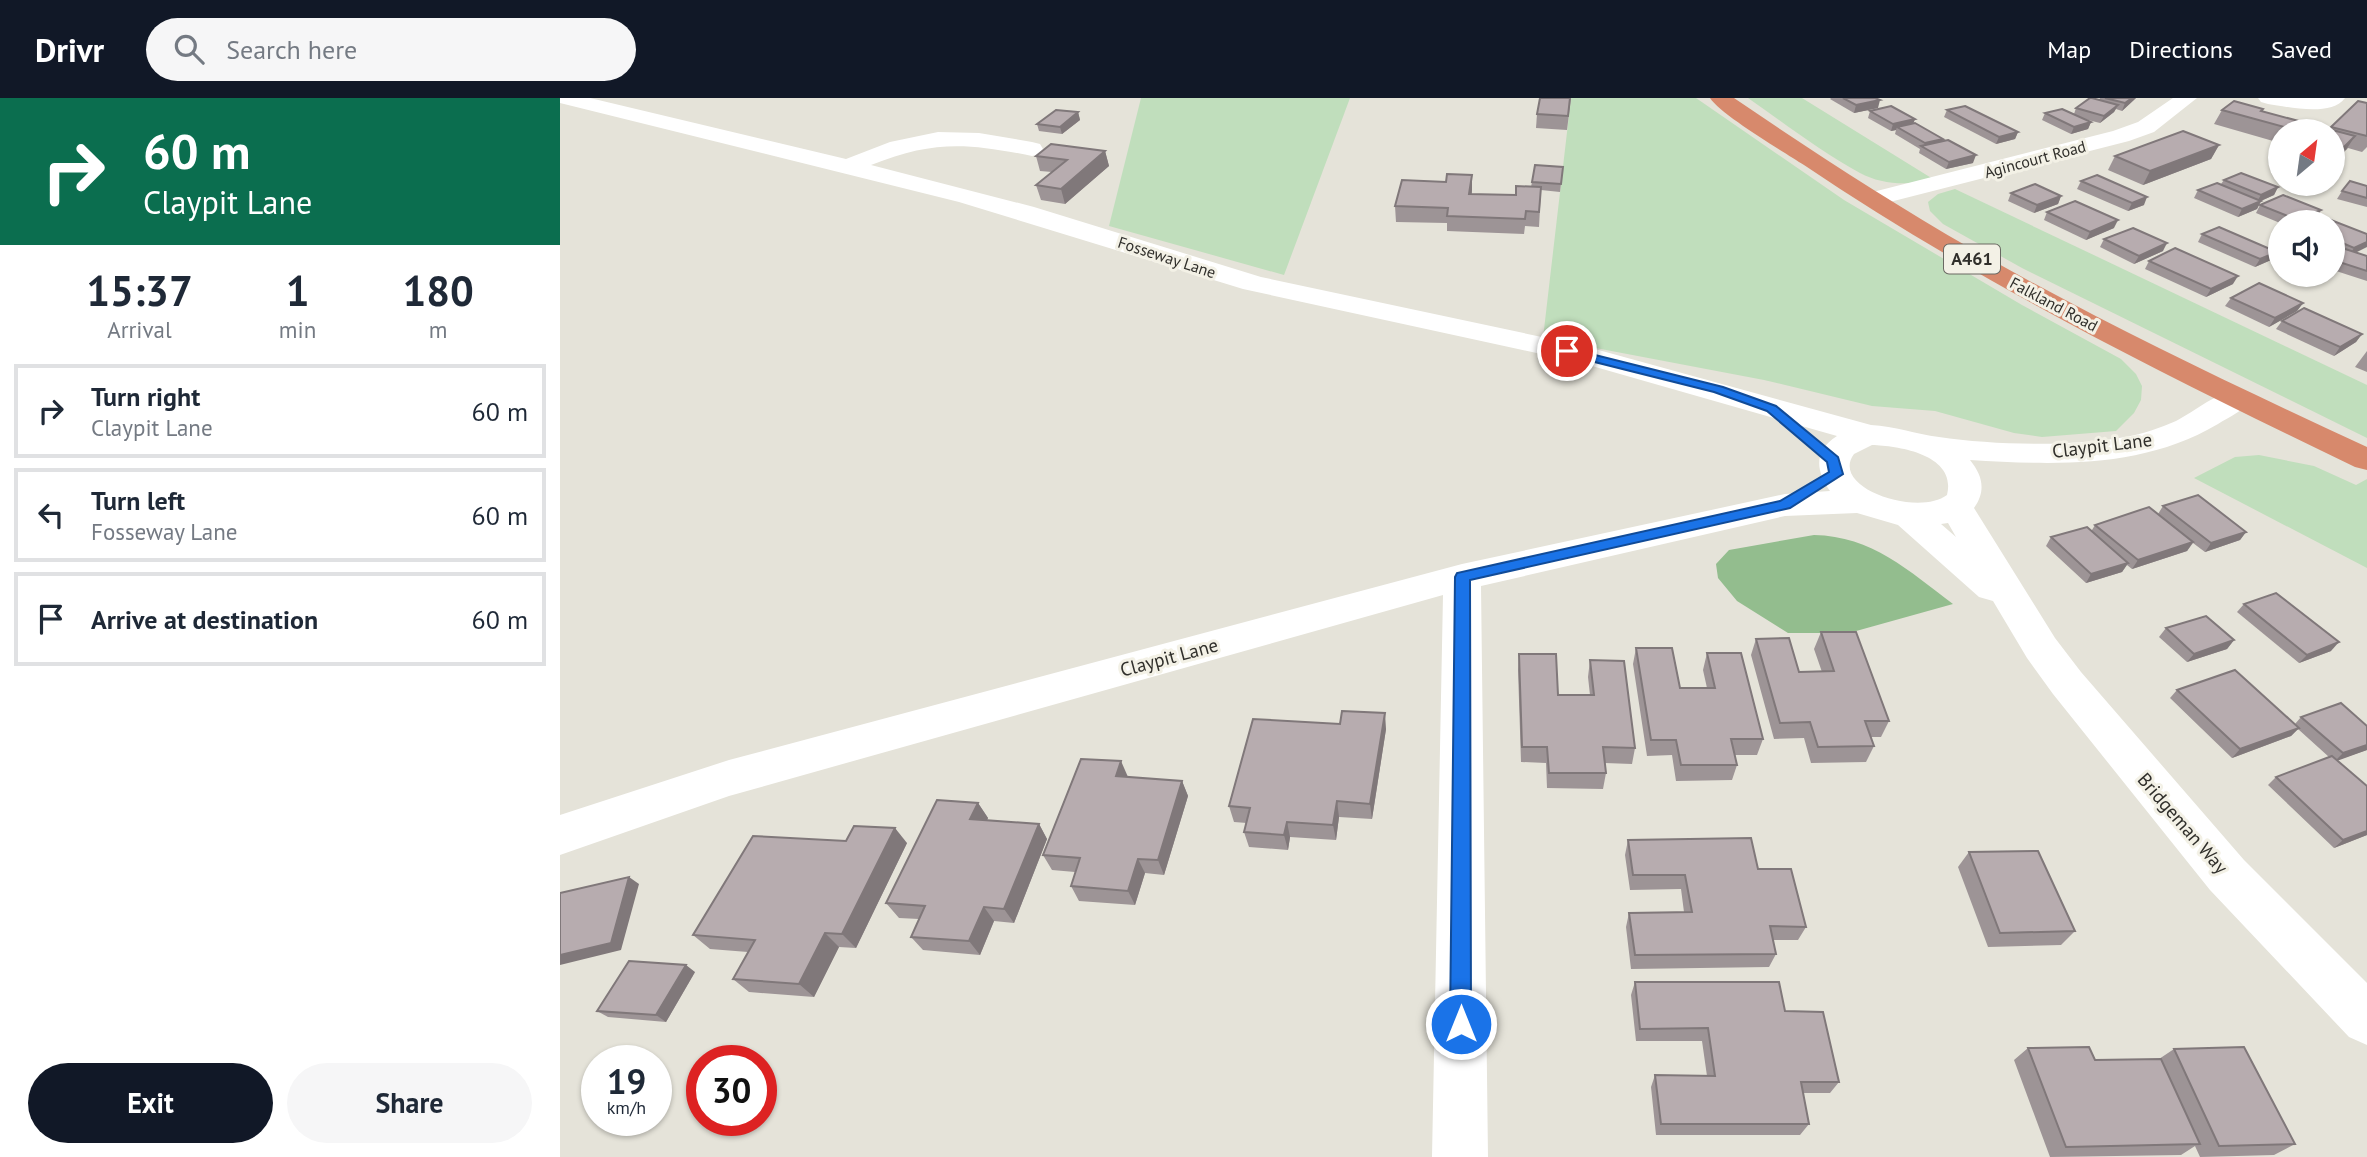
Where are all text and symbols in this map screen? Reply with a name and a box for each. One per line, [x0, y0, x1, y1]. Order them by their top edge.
search box [146, 18, 636, 81]
text: Drivr [35, 28, 104, 71]
icon: search [170, 30, 208, 68]
text: Search here [226, 33, 357, 66]
text: Map [2047, 34, 2091, 65]
text: Directions [2129, 34, 2233, 65]
text: Saved [2271, 34, 2332, 65]
text: 60 m [143, 119, 250, 183]
north arrow [2268, 119, 2345, 196]
map controls [2268, 119, 2345, 287]
icon: right [28, 126, 119, 217]
street label: Agincourt Road [1982, 136, 2088, 182]
text: Claypit Lane [143, 181, 312, 223]
button: sound [2268, 210, 2345, 287]
street label: Fosseway Lane [1115, 232, 1219, 282]
road number: A461 [1944, 244, 2000, 274]
text: 15:37 [86, 263, 193, 318]
text: 1 [286, 263, 309, 318]
text: 180 [402, 263, 474, 318]
street label: Falkland Road [2007, 272, 2101, 336]
text: Arrival [107, 315, 172, 344]
text: min [279, 315, 316, 344]
text: m [429, 315, 447, 344]
pin [1537, 321, 1597, 381]
icon: arrive [1548, 332, 1586, 370]
text: Turn right [91, 380, 200, 413]
icon: right [32, 392, 70, 430]
text: 60 m [472, 395, 528, 428]
text: Claypit Lane [91, 413, 213, 442]
street label: Claypit Lane [2051, 427, 2153, 463]
text: Turn left [91, 484, 185, 517]
icon: left [32, 496, 70, 534]
text: 60 m [472, 499, 528, 532]
text: Fosseway Lane [91, 517, 237, 546]
icon: arrive [32, 600, 70, 638]
text: Arrive at destination [91, 603, 318, 636]
text: 60 m [472, 603, 528, 636]
street label: Claypit Lane [1117, 632, 1221, 682]
street label: Bridgeman Way [2133, 768, 2233, 878]
position arrow [1424, 987, 1498, 1061]
speed limit sign: 30 [686, 1045, 777, 1136]
text: 19 [607, 1058, 646, 1104]
button: Exit [28, 1063, 273, 1143]
button: Share [287, 1063, 532, 1143]
text: km/h [607, 1096, 646, 1119]

